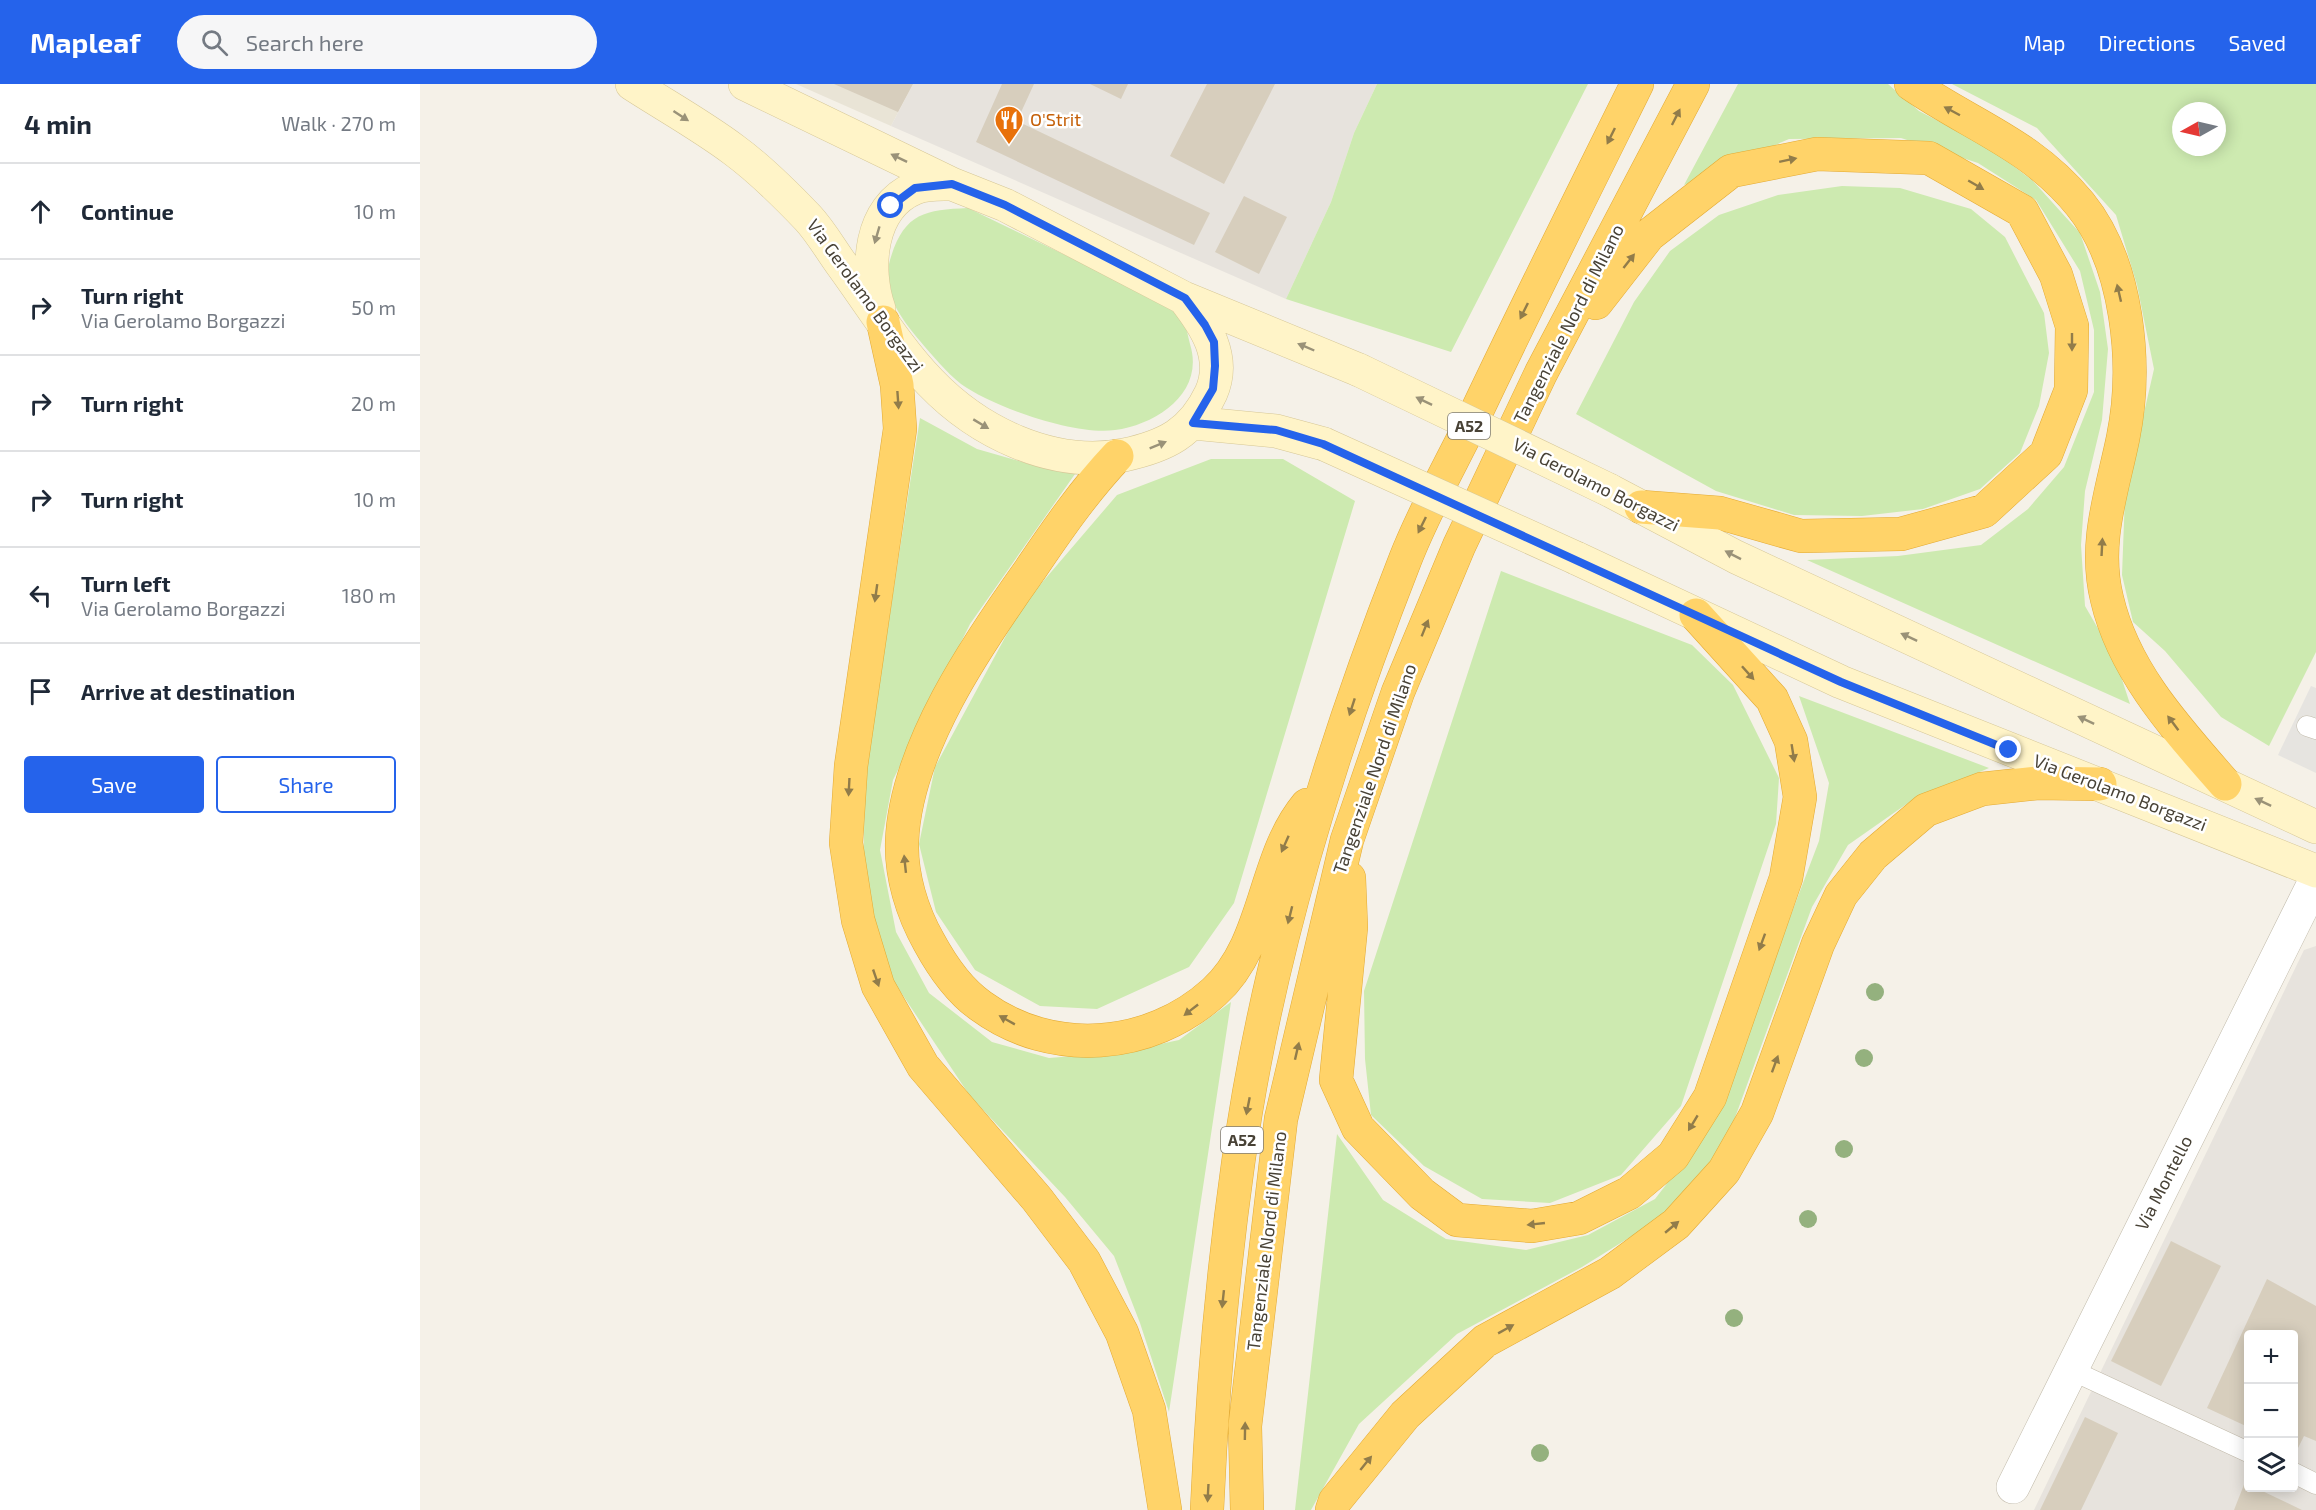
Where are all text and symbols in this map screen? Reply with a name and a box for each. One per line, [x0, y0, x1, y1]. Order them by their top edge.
search box [177, 15, 597, 69]
text: Mapleaf [30, 25, 141, 59]
icon: search [198, 26, 231, 59]
text: Search here [246, 29, 364, 55]
text: Map [2023, 30, 2066, 55]
text: Directions [2099, 30, 2195, 55]
text: Saved [2228, 30, 2286, 55]
north arrow [2172, 102, 2226, 156]
restaurant icon: O'Strit [993, 104, 1025, 146]
one-way arrow [1944, 106, 1961, 116]
text: 4 min [24, 108, 92, 139]
place label: O'Strit [1030, 108, 1081, 130]
one-way arrow [1671, 108, 1681, 125]
one-way arrow [673, 110, 689, 121]
text: Walk · 270 m [281, 111, 396, 135]
one-way arrow [1606, 128, 1615, 145]
one-way arrow [891, 154, 908, 163]
one-way arrow [1779, 154, 1798, 164]
one-way arrow [1968, 180, 1985, 190]
route start [877, 192, 903, 218]
icon: ahead [24, 195, 57, 228]
text: Continue [81, 198, 174, 224]
text: 10 m [354, 199, 396, 223]
street label: Via Gerolamo Borgazzi [803, 215, 929, 376]
street label: Tangenziale Nord di Milano [1508, 220, 1628, 427]
one-way arrow [872, 226, 881, 244]
one-way arrow [1623, 253, 1636, 269]
text: Turn right [81, 282, 183, 308]
one-way arrow [2114, 283, 2124, 302]
icon: right [24, 291, 57, 324]
text: 50 m [351, 295, 396, 319]
one-way arrow [1520, 303, 1529, 320]
text: Via Gerolamo Borgazzi [81, 308, 285, 332]
one-way arrow [2067, 333, 2077, 352]
one-way arrow [1296, 342, 1314, 352]
icon: right [24, 387, 57, 420]
text: Turn right [81, 390, 183, 416]
text: 20 m [351, 391, 396, 415]
one-way arrow [893, 391, 903, 410]
one-way arrow [1415, 396, 1432, 405]
road number: A52 [1448, 413, 1490, 439]
one-way arrow [973, 418, 989, 429]
street label: Via Gerolamo Borgazzi [1510, 433, 1683, 536]
one-way arrow [1149, 440, 1167, 450]
icon: right [24, 483, 57, 516]
text: Turn right [81, 486, 183, 512]
text: 10 m [354, 487, 396, 511]
one-way arrow [1417, 516, 1426, 533]
one-way arrow [2098, 537, 2107, 556]
one-way arrow [1724, 550, 1741, 560]
text: Turn left [81, 570, 170, 596]
icon: left [24, 579, 57, 612]
text: 180 m [342, 583, 396, 607]
one-way arrow [871, 584, 880, 603]
text: Via Gerolamo Borgazzi [81, 596, 285, 620]
one-way arrow [1420, 618, 1430, 636]
one-way arrow [1901, 633, 1918, 642]
street label: Tangenziale Nord di Milano [1328, 661, 1420, 877]
one-way arrow [1741, 665, 1755, 680]
icon: arrive [24, 675, 57, 708]
text: Arrive at destination [81, 678, 295, 704]
one-way arrow [1346, 698, 1356, 716]
one-way arrow [2078, 715, 2095, 724]
one-way arrow [2168, 716, 2180, 731]
route end [1995, 736, 2021, 762]
one-way arrow [1789, 743, 1798, 762]
street label: Via Gerolamo Borgazzi [2031, 749, 2210, 835]
button: Save [24, 756, 204, 813]
button: Share [216, 756, 396, 813]
one-way arrow [845, 777, 854, 796]
one-way arrow [2255, 797, 2272, 806]
one-way arrow [1280, 835, 1290, 853]
one-way arrow [900, 855, 910, 874]
one-way arrow [1284, 906, 1294, 925]
one-way arrow [1757, 933, 1767, 951]
one-way arrow [872, 969, 881, 987]
one-way arrow [1184, 1003, 1199, 1015]
one-way arrow [998, 1015, 1015, 1025]
one-way arrow [1293, 1041, 1303, 1060]
one-way arrow [1770, 1055, 1780, 1073]
one-way arrow [1243, 1096, 1252, 1115]
one-way arrow [1688, 1115, 1699, 1131]
road number: A52 [1221, 1127, 1263, 1153]
street label: Tangenziale Nord di Milano [1242, 1130, 1290, 1352]
street label: Via Montello [2130, 1132, 2196, 1234]
one-way arrow [1527, 1219, 1546, 1229]
one-way arrow [1664, 1220, 1680, 1233]
one-way arrow [1218, 1290, 1228, 1309]
one-way arrow [1498, 1324, 1515, 1334]
map controls [2244, 1330, 2298, 1492]
button: + [2244, 1330, 2298, 1384]
button: − [2244, 1384, 2298, 1438]
one-way arrow [1241, 1421, 1250, 1440]
button: layers [2244, 1438, 2298, 1492]
one-way arrow [1360, 1455, 1373, 1471]
one-way arrow [1203, 1484, 1212, 1503]

